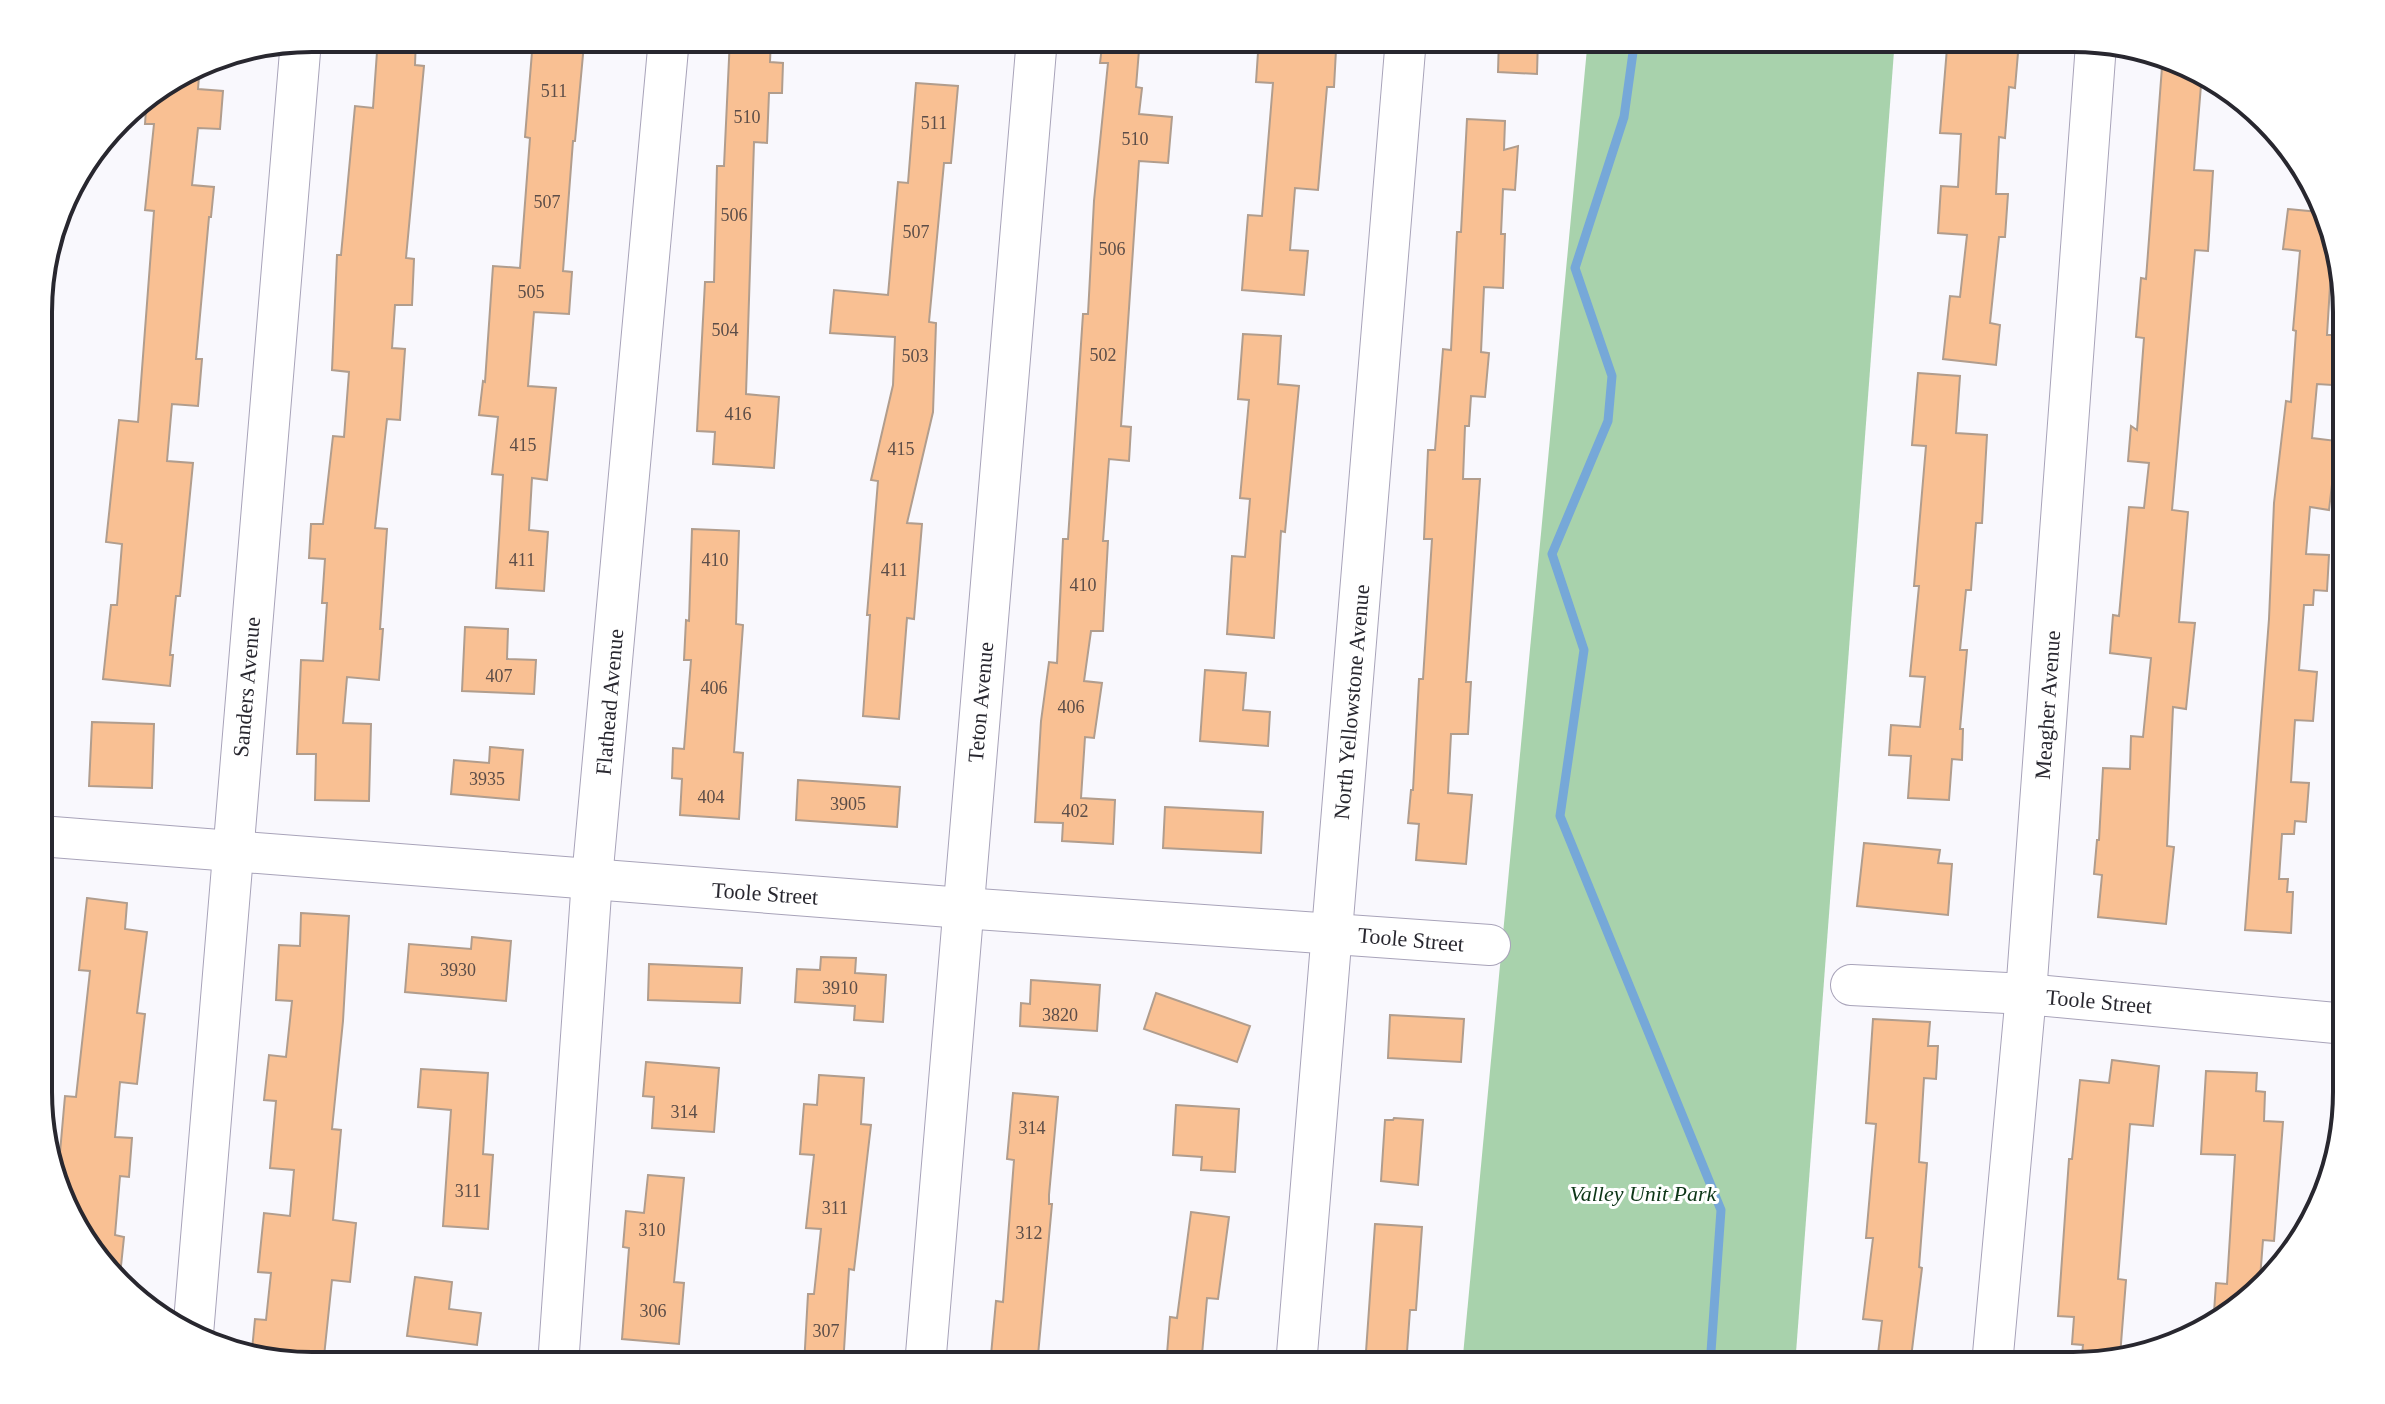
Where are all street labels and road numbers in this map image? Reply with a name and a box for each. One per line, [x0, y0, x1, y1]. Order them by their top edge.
street label: North Yellowstone Avenue [1329, 583, 1374, 821]
street label: Sanders Avenue [228, 616, 265, 758]
street label: Flathead Avenue [591, 628, 628, 776]
street label: Meagher Avenue [2030, 630, 2065, 780]
street label: Teton Avenue [963, 641, 998, 763]
street label: Toole Street [711, 877, 819, 910]
street label: Toole Street [1357, 922, 1465, 957]
street label: Toole Street [2045, 984, 2153, 1019]

